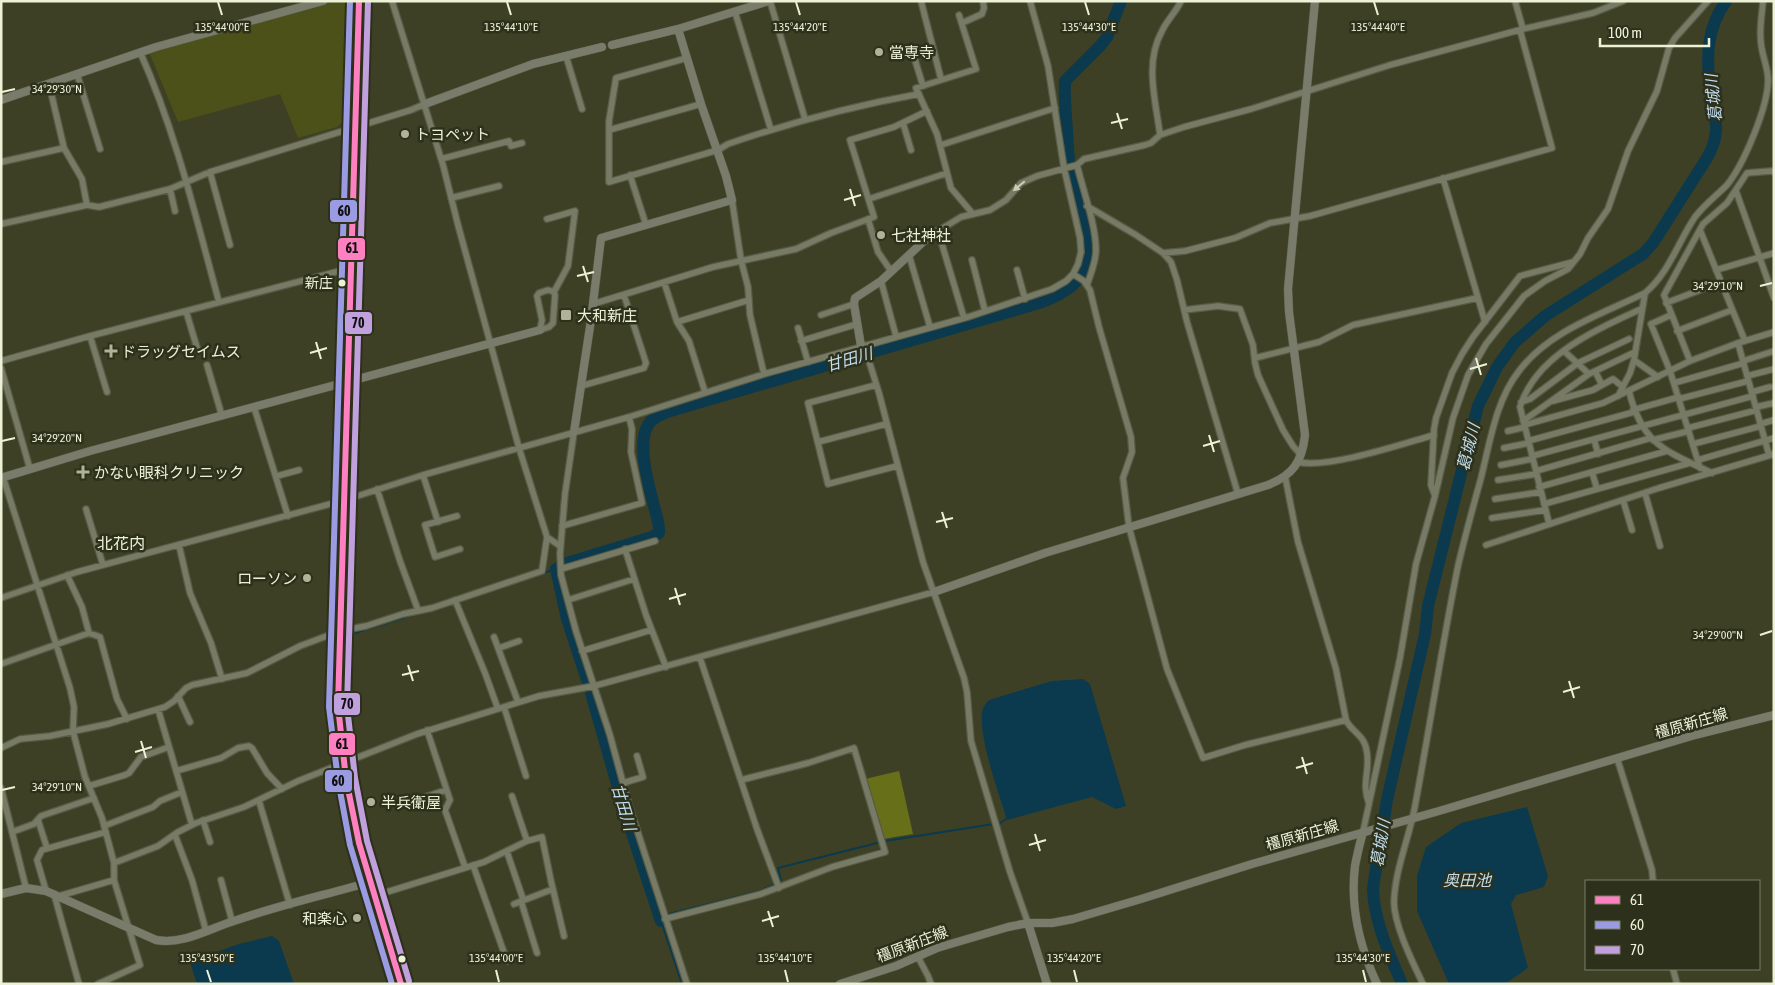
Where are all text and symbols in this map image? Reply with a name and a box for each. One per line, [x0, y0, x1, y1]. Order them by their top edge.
scale bar [1600, 15, 1709, 47]
text: 135°44'00"E [195, 20, 249, 34]
text: 135°44'10"E [484, 20, 538, 34]
text: 135°44'20"E [773, 20, 827, 34]
text: 135°44'30"E [1062, 20, 1116, 34]
text: 135°44'40"E [1351, 20, 1405, 34]
text: 100 m [1608, 24, 1642, 41]
place label: 當専寺 [889, 44, 934, 61]
marker: 當専寺 [873, 46, 885, 58]
water label: 葛城川 [1701, 71, 1724, 123]
text: 34°29'30"N [32, 82, 82, 96]
place label: トヨペット [415, 126, 490, 143]
marker: トヨペット [399, 128, 411, 140]
one-way arrow [1013, 180, 1026, 191]
line badge: 60 [329, 199, 358, 223]
text: 60 [337, 203, 351, 219]
place label: 七社神社 [891, 227, 951, 244]
marker: 七社神社 [875, 229, 887, 241]
line badge: 61 [337, 237, 366, 261]
text: 61 [345, 240, 359, 256]
place label: 新庄 [305, 275, 333, 291]
marker: 新庄 [337, 278, 347, 288]
text: 34°29'10"N [1693, 279, 1743, 293]
place label: 大和新庄 [577, 307, 637, 324]
marker: 大和新庄 [559, 308, 573, 322]
line badge: 70 [344, 311, 373, 335]
text: 70 [351, 315, 365, 331]
place label: ドラッグセイムス [121, 343, 241, 360]
water label: 甘田川 [823, 343, 876, 374]
marker: ドラッグセイムス [105, 345, 117, 357]
water label: 葛城川 [1453, 420, 1483, 472]
text: 34°29'20"N [32, 431, 82, 445]
place label: かない眼科クリニック [94, 464, 244, 481]
marker: かない眼科クリニック [76, 465, 90, 479]
district label: 北花内 [97, 534, 145, 552]
place label: ローソン [237, 570, 297, 587]
marker: ローソン [301, 572, 313, 584]
text: 34°29'00"N [1693, 628, 1743, 642]
line badge: 70 [333, 692, 361, 716]
text: 70 [340, 696, 354, 712]
street label: 橿原新庄線 [1653, 704, 1729, 742]
line badge: 61 [328, 732, 356, 756]
text: 61 [335, 736, 349, 752]
line badge: 60 [324, 769, 353, 793]
text: 60 [331, 773, 345, 789]
text: 34°29'10"N [32, 780, 82, 794]
water label: 甘田川 [608, 781, 640, 834]
place label: 半兵衛屋 [381, 794, 441, 811]
marker: 半兵衛屋 [365, 796, 377, 808]
street label: 橿原新庄線 [1264, 816, 1340, 854]
water label: 葛城川 [1367, 816, 1393, 868]
water label: 奥田池 [1443, 871, 1493, 889]
legend [1585, 880, 1760, 970]
text: 61 [1630, 891, 1644, 908]
place label: 和楽心 [302, 910, 347, 927]
marker: 和楽心 [351, 912, 363, 924]
text: 60 [1630, 916, 1644, 933]
street label: 橿原新庄線 [874, 923, 950, 965]
text: 70 [1630, 941, 1644, 958]
text: 135°43'50"E [180, 951, 234, 965]
text: 135°44'00"E [469, 951, 523, 965]
text: 135°44'10"E [758, 951, 812, 965]
text: 135°44'20"E [1047, 951, 1101, 965]
text: 135°44'30"E [1336, 951, 1390, 965]
unlabelled marker [397, 954, 407, 964]

